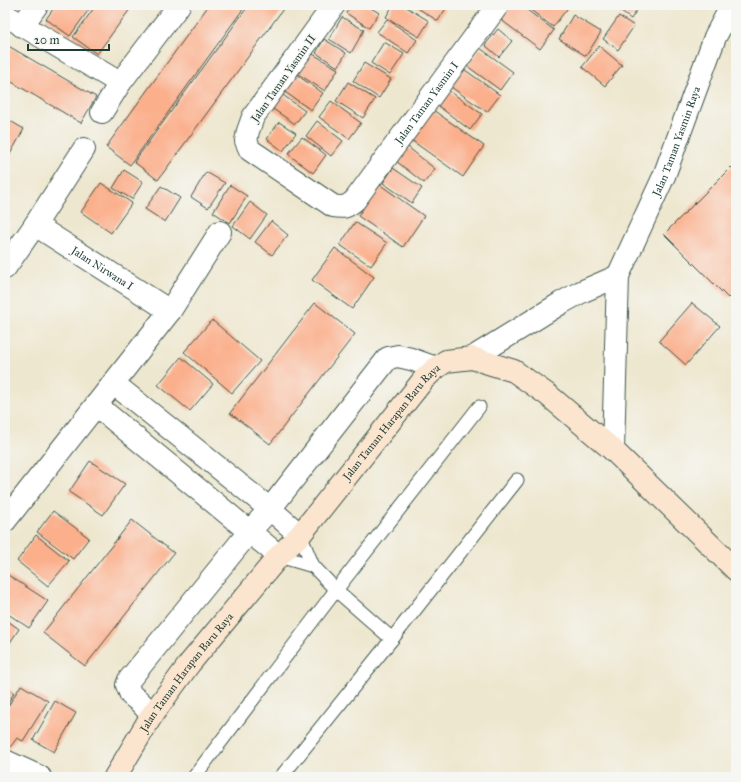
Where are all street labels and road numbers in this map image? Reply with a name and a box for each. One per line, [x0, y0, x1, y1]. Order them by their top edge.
street label: Jalan Taman Yasmin II [248, 32, 319, 126]
street label: Jalan Taman Yasmin I [392, 59, 461, 148]
street label: Jalan Taman Yasmin Raya [649, 84, 703, 200]
street label: Jalan Nirwana I [67, 243, 136, 293]
street label: Jalan Taman Harapan Baru Raya [340, 361, 443, 484]
street label: Jalan Taman Harapan Baru Raya [137, 610, 236, 736]

